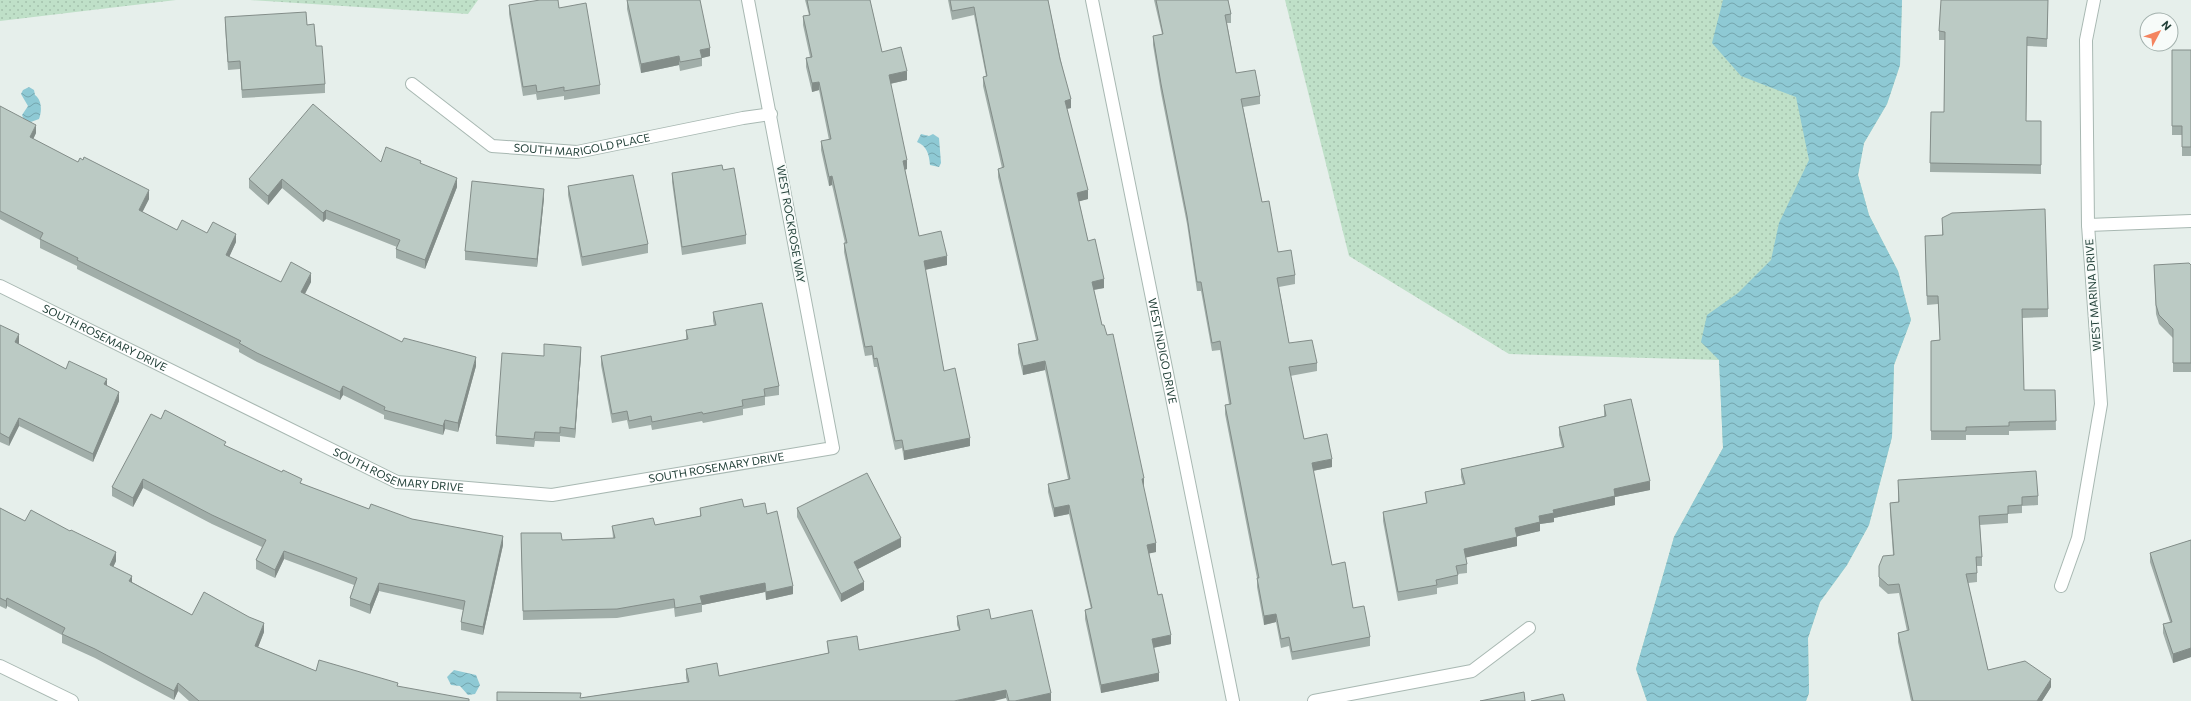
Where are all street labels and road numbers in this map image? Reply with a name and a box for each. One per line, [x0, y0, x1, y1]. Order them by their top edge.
street label: SOUTH MARIGOLD PLACE [513, 130, 651, 158]
street label: WEST ROCKROSE WAY [775, 164, 808, 284]
street label: WEST MARINA DRIVE [2082, 239, 2103, 352]
street label: WEST INDIGO DRIVE [1146, 297, 1180, 405]
street label: SOUTH ROSEMARY DRIVE [41, 301, 170, 374]
street label: SOUTH ROSEMARY DRIVE [331, 445, 464, 494]
street label: SOUTH ROSEMARY DRIVE [648, 449, 785, 485]

